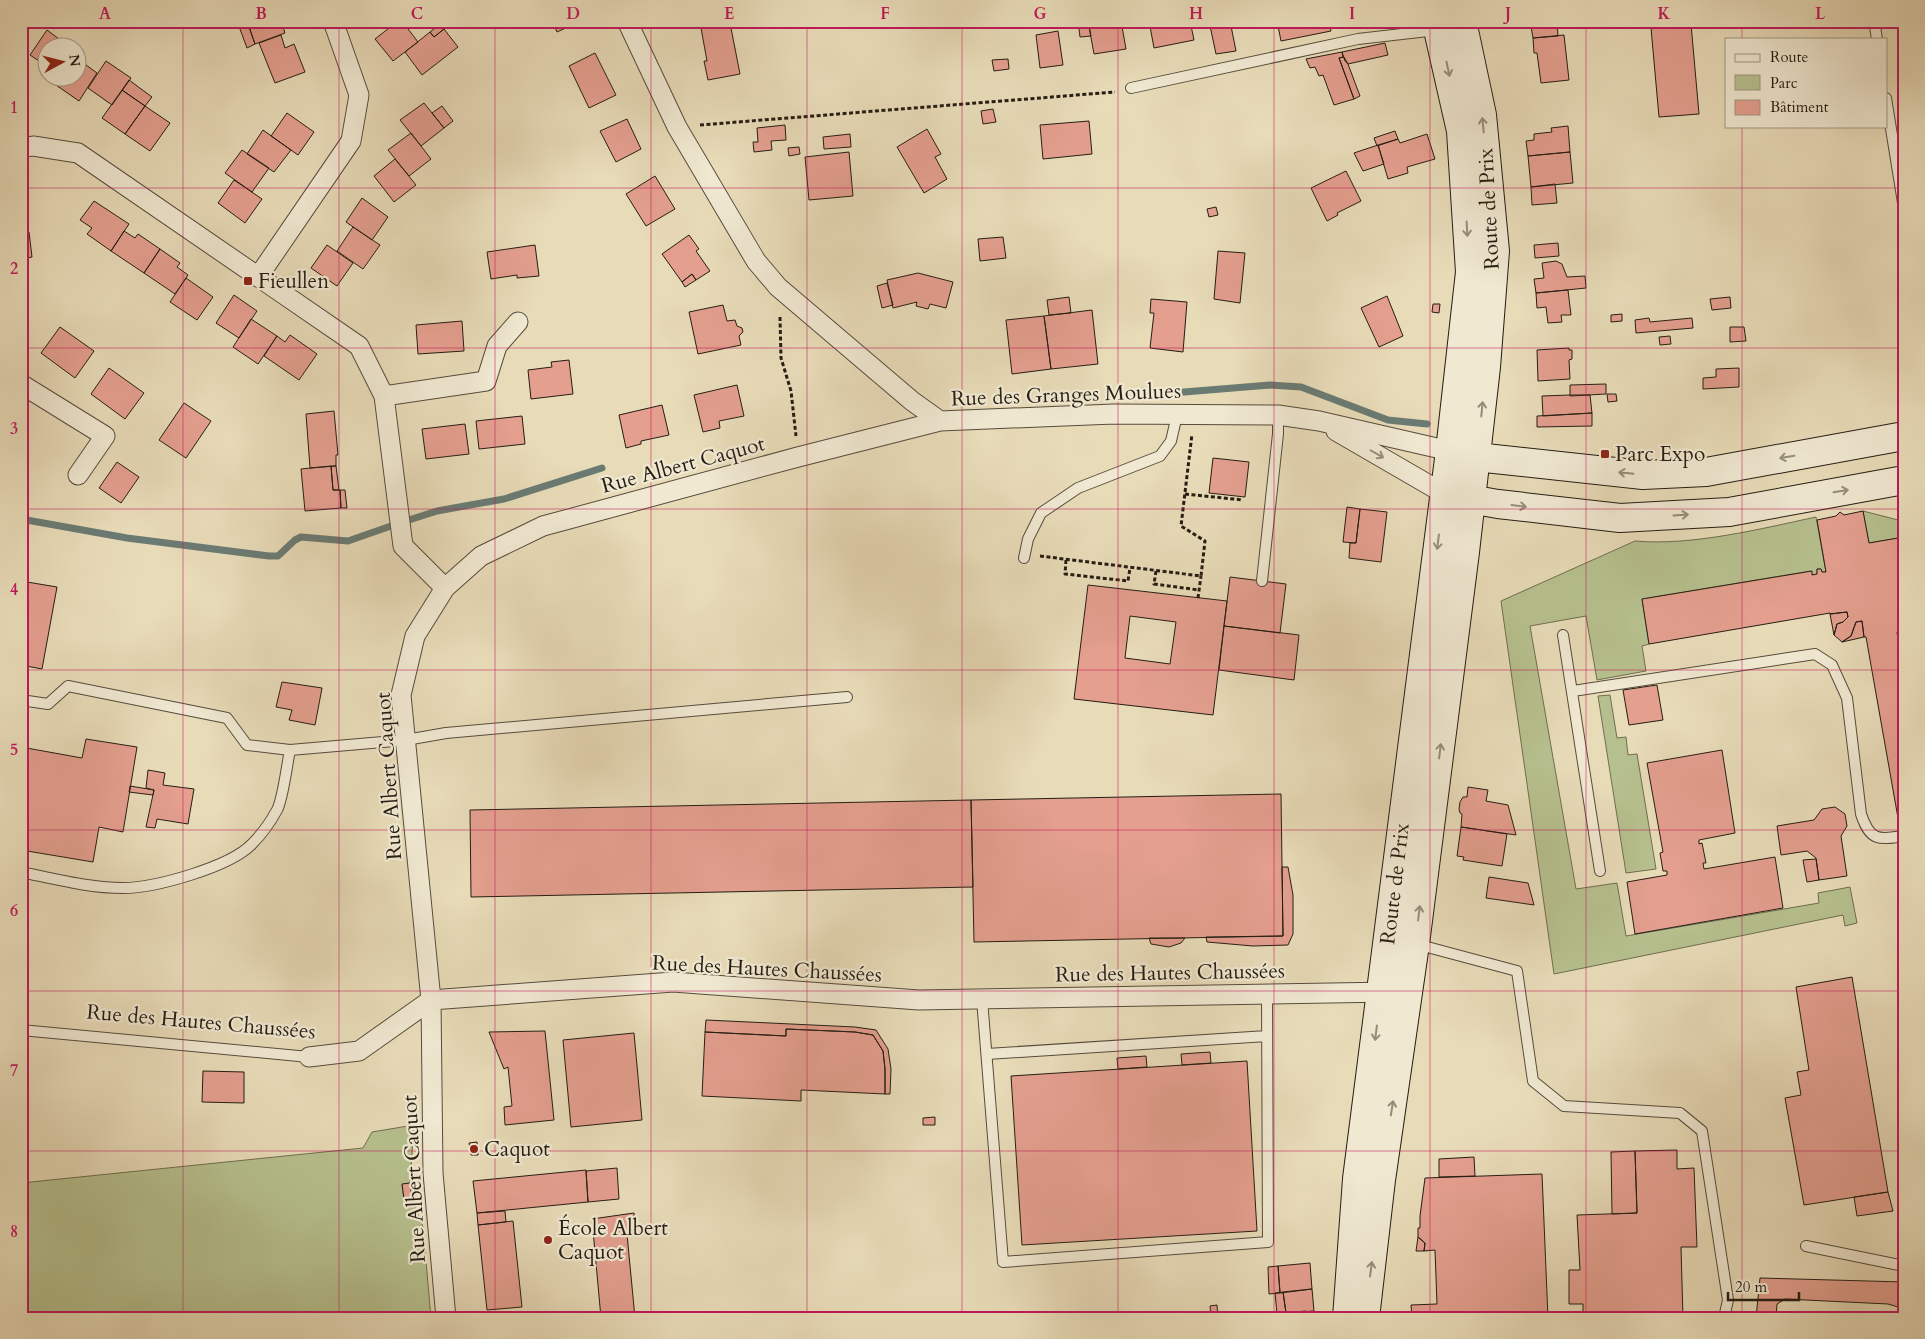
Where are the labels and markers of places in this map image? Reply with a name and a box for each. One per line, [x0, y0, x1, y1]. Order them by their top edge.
place label: Fieullen [258, 267, 329, 296]
marker: Fieullen [242, 275, 254, 287]
place label: Parc Expo [1615, 440, 1705, 469]
marker: Parc Expo [1599, 448, 1611, 460]
place label: Caquot [484, 1135, 550, 1164]
marker: Caquot [468, 1143, 480, 1155]
place label: École Albert Caquot [558, 1214, 668, 1267]
marker: École Albert Caquot [542, 1234, 554, 1246]

